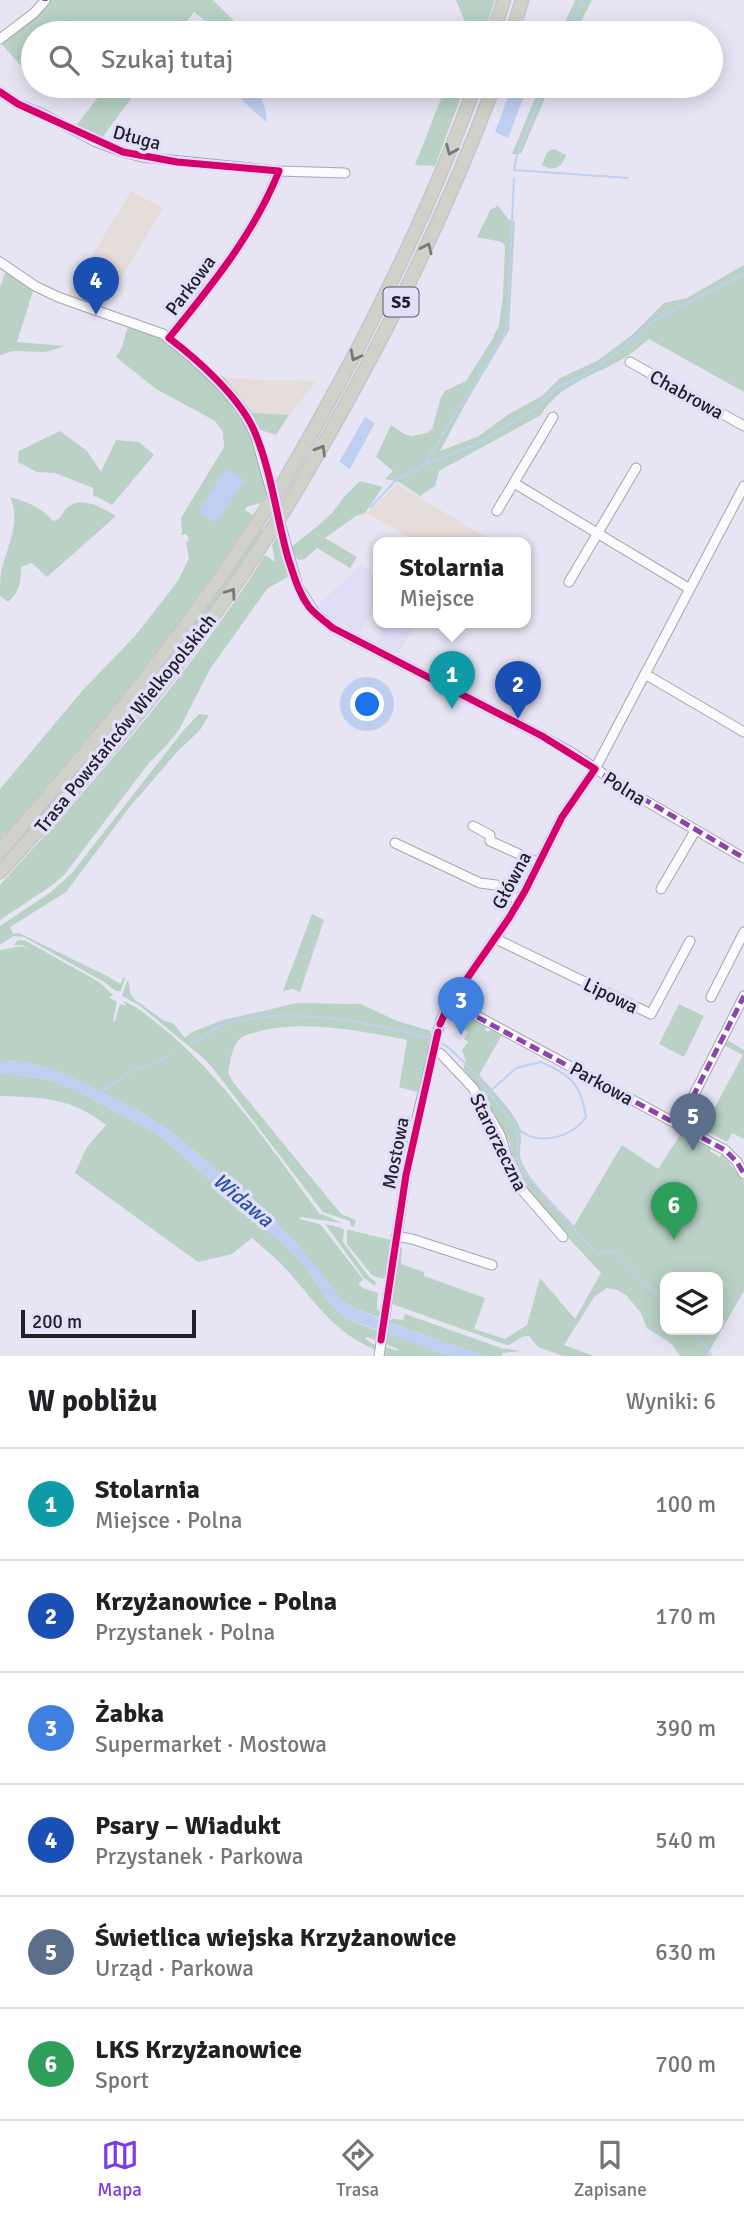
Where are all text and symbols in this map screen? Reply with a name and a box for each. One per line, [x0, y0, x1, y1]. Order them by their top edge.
search box [21, 21, 723, 98]
icon: search [45, 41, 83, 79]
text: Szukaj tutaj [101, 44, 233, 76]
street label: Długa [110, 120, 163, 156]
one-way arrow [445, 142, 459, 155]
one-way arrow [419, 243, 433, 255]
street label: Parkowa [160, 251, 221, 320]
pin: 4 [73, 257, 119, 315]
road number: S5 [384, 288, 418, 316]
one-way arrow [350, 349, 363, 361]
street label: Chabrowa [645, 365, 728, 425]
one-way arrow [313, 444, 326, 457]
popup [373, 537, 531, 628]
text: Stolarnia [400, 552, 504, 584]
text: Miejsce [400, 584, 475, 613]
one-way arrow [223, 588, 235, 601]
street label: Trasa Powstańców Wielkopolskich [30, 609, 222, 838]
pin: 1 [429, 651, 475, 709]
pin: 2 [495, 661, 541, 719]
your location [350, 687, 384, 721]
street label: Polna [599, 767, 650, 811]
street label: Główna [487, 847, 537, 913]
street label: Lipowa [579, 972, 642, 1019]
pin: 3 [438, 977, 484, 1035]
street label: Parkowa [566, 1057, 638, 1111]
street label: Starorzeczna [464, 1090, 532, 1195]
pin: 5 [670, 1093, 716, 1151]
street label: Mostowa [377, 1115, 415, 1191]
water label: Widawa [208, 1167, 279, 1234]
pin: 6 [651, 1182, 697, 1240]
map controls [660, 1272, 723, 1335]
button: layers [660, 1272, 723, 1335]
scale bar [21, 1307, 196, 1339]
text: 200 m [32, 1310, 82, 1334]
text: W pobliżu [28, 1383, 157, 1420]
text: Wyniki: 6 [626, 1387, 716, 1416]
text: Stolarnia [95, 1474, 200, 1506]
text: 1 [45, 1490, 57, 1519]
text: 100 m [655, 1490, 716, 1519]
text: Miejsce · Polna [95, 1506, 242, 1535]
text: Krzyżanowice - Polna [95, 1586, 337, 1618]
text: 2 [45, 1602, 57, 1631]
text: 170 m [655, 1602, 716, 1631]
text: Przystanek · Polna [95, 1618, 275, 1647]
text: Żabka [95, 1698, 164, 1730]
text: 3 [45, 1714, 57, 1743]
text: 390 m [655, 1714, 716, 1743]
text: Supermarket · Mostowa [95, 1730, 327, 1759]
text: Psary – Wiadukt [95, 1810, 281, 1842]
text: 4 [45, 1826, 57, 1855]
text: 540 m [655, 1826, 716, 1855]
text: Przystanek · Parkowa [95, 1842, 303, 1871]
text: Świetlica wiejska Krzyżanowice [95, 1922, 456, 1954]
text: 5 [45, 1938, 57, 1967]
text: 630 m [655, 1938, 716, 1967]
text: Urząd · Parkowa [95, 1954, 254, 1983]
text: LKS Krzyżanowice [95, 2034, 302, 2066]
text: 6 [45, 2050, 57, 2079]
text: 700 m [655, 2050, 716, 2079]
text: Sport [95, 2066, 149, 2095]
tab: Mapa [97, 2136, 142, 2202]
tab: Trasa [336, 2136, 379, 2202]
tab: Zapisane [574, 2136, 647, 2202]

